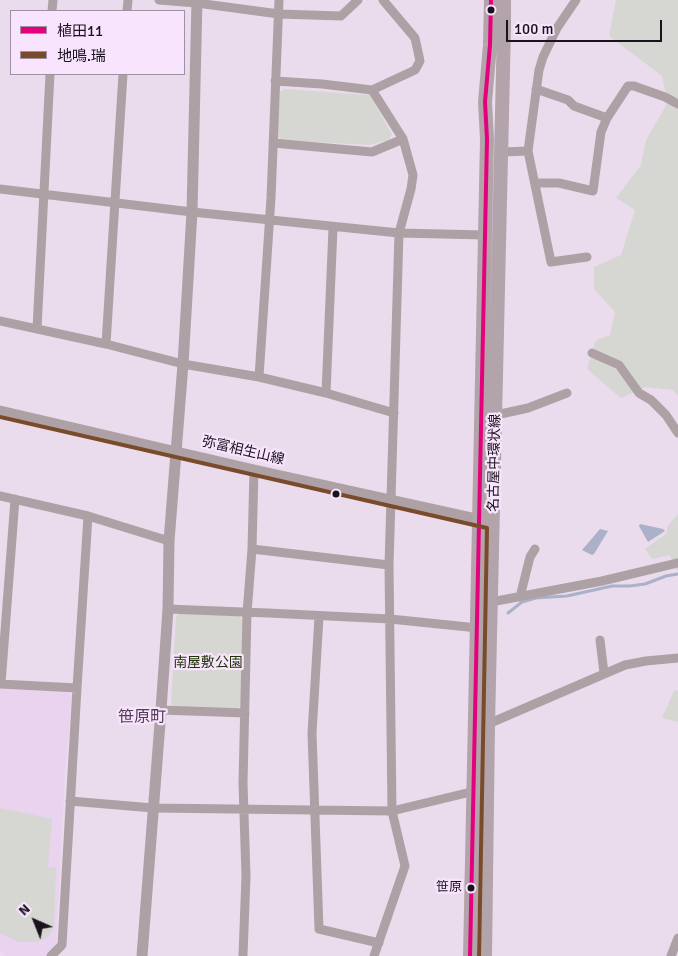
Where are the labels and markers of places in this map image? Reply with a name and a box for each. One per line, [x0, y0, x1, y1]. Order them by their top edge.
unlabelled marker [486, 5, 496, 15]
unlabelled marker [331, 489, 341, 499]
place label: 笹原 [436, 880, 462, 896]
marker: 笹原 [466, 883, 476, 893]

